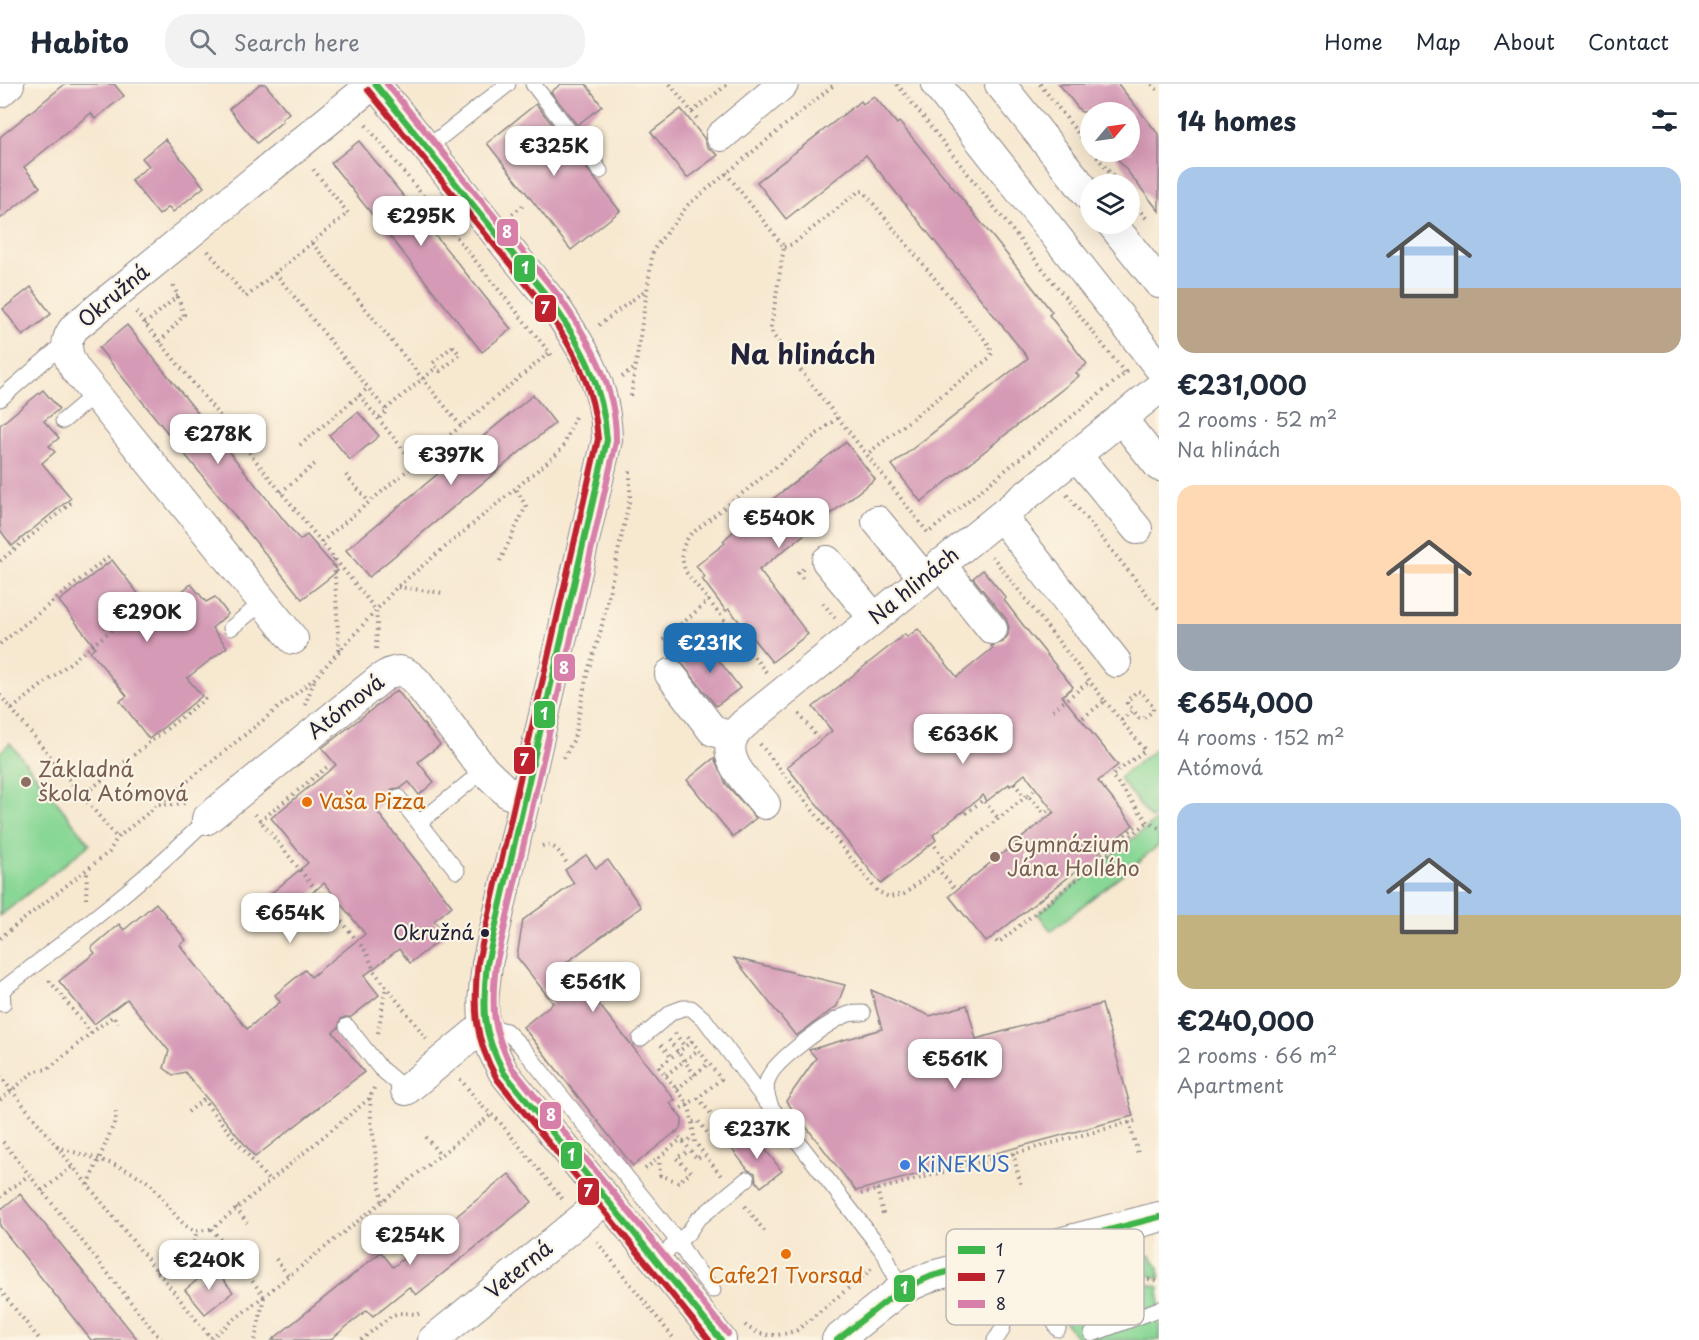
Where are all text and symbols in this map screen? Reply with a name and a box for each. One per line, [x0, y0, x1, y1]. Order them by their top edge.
search box [165, 14, 585, 68]
text: Habito [30, 20, 129, 63]
icon: search [186, 25, 219, 58]
text: Search here [234, 25, 360, 58]
text: Home [1324, 25, 1383, 57]
text: Map [1416, 25, 1461, 57]
text: About [1494, 25, 1555, 57]
text: Contact [1588, 25, 1669, 57]
text: 14 homes [1177, 101, 1296, 140]
north arrow [1080, 102, 1140, 162]
map controls [1080, 102, 1140, 234]
icon: filters [1648, 104, 1681, 137]
pin: €325K [512, 126, 596, 177]
text: €325K [519, 130, 589, 160]
button: layers [1080, 174, 1140, 234]
pin: €295K [379, 196, 463, 247]
text: €295K [387, 200, 455, 230]
icon: home [1375, 206, 1483, 314]
line badge: 8 [496, 218, 519, 247]
text: 8 [502, 219, 512, 243]
line badge: 1 [513, 254, 536, 283]
street label: Okružná [70, 255, 156, 334]
text: 1 [521, 255, 529, 279]
line badge: 7 [534, 294, 557, 323]
text: 7 [540, 295, 550, 319]
district label: Na hlinách [730, 332, 876, 373]
text: €231,000 [1177, 365, 1307, 404]
text: 2 rooms · 52 m² [1177, 404, 1337, 434]
pin: €278K [176, 414, 260, 465]
text: €278K [184, 418, 252, 448]
text: Na hlinách [1177, 434, 1280, 464]
pin: €397K [409, 435, 493, 486]
text: €397K [418, 439, 484, 469]
pin: €540K [737, 498, 821, 549]
text: €540K [743, 502, 815, 532]
icon: home [1375, 524, 1483, 632]
street label: Na hlinách [860, 538, 965, 631]
pin: €290K [105, 592, 189, 643]
text: €290K [112, 596, 182, 626]
pin: €231K [668, 623, 752, 674]
text: €231K [678, 627, 742, 657]
line badge: 8 [553, 653, 576, 682]
text: 8 [559, 655, 569, 679]
street label: Atómová [299, 665, 390, 746]
text: €654,000 [1177, 683, 1313, 722]
line badge: 1 [533, 700, 556, 729]
text: 1 [540, 701, 548, 725]
pin: €636K [921, 714, 1005, 765]
text: €636K [928, 718, 998, 748]
text: 4 rooms · 152 m² [1177, 722, 1345, 752]
line badge: 7 [513, 746, 536, 775]
text: 7 [519, 747, 529, 771]
place label: Základná škola Atómová [38, 752, 188, 808]
text: Atómová [1177, 752, 1263, 782]
marker: Základná škola Atómová [19, 775, 33, 789]
place label: Vaša Pizza [319, 784, 426, 816]
marker: Vaša Pizza [300, 795, 314, 809]
place label: Gymnázium Jána Hollého [1007, 827, 1140, 883]
icon: home [1375, 842, 1483, 950]
marker: Gymnázium Jána Hollého [988, 850, 1002, 864]
pin: €654K [248, 893, 332, 944]
text: €654K [255, 897, 325, 927]
place label: Okružná [393, 917, 475, 947]
marker: Okružná [479, 927, 491, 939]
pin: €561K [551, 962, 635, 1013]
text: €561K [560, 966, 626, 996]
text: €240,000 [1177, 1001, 1314, 1040]
pin: €561K [913, 1039, 997, 1090]
text: 2 rooms · 66 m² [1177, 1040, 1337, 1070]
text: €561K [922, 1043, 988, 1073]
text: Apartment [1177, 1070, 1284, 1100]
line badge: 8 [539, 1101, 562, 1130]
text: 8 [546, 1102, 556, 1126]
pin: €237K [715, 1109, 799, 1160]
text: €237K [724, 1113, 790, 1143]
line badge: 1 [560, 1141, 583, 1170]
text: 1 [567, 1142, 575, 1166]
place label: KiNEKUS [917, 1147, 1010, 1179]
marker: KiNEKUS [898, 1158, 912, 1172]
line badge: 7 [577, 1177, 600, 1206]
text: 7 [583, 1178, 593, 1202]
pin: €254K [368, 1215, 452, 1266]
text: €254K [375, 1219, 445, 1249]
legend [946, 1229, 1144, 1325]
street label: Veterná [477, 1231, 559, 1306]
text: 1 [996, 1237, 1003, 1261]
pin: €240K [167, 1240, 251, 1291]
text: €240K [173, 1244, 245, 1274]
marker: Cafe21 Tvorsad [779, 1247, 793, 1261]
place label: Cafe21 Tvorsad [709, 1258, 863, 1290]
text: 7 [996, 1264, 1005, 1288]
line badge: 1 [893, 1274, 916, 1303]
text: 1 [900, 1275, 908, 1299]
text: 8 [996, 1291, 1006, 1315]

